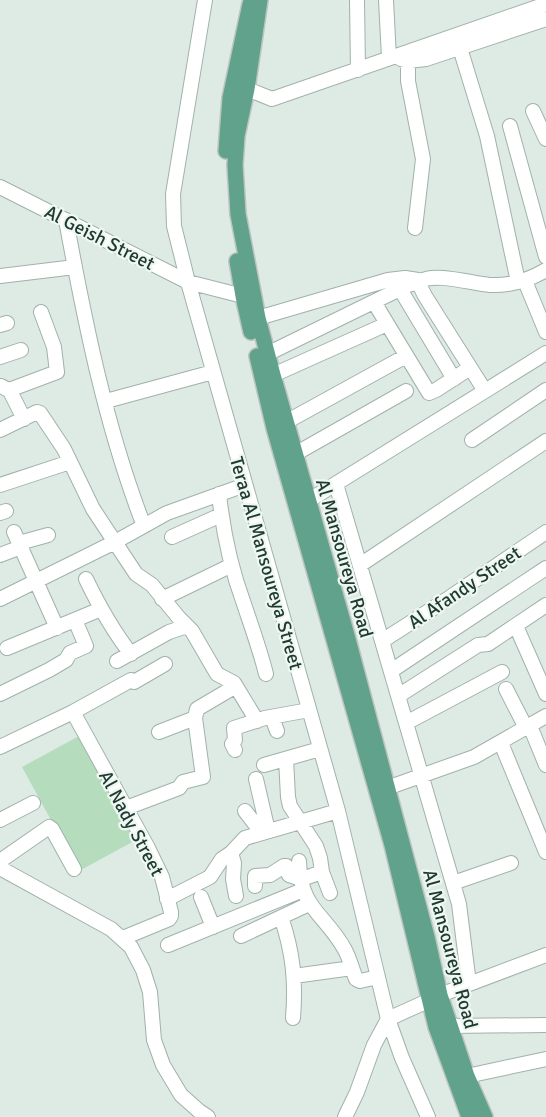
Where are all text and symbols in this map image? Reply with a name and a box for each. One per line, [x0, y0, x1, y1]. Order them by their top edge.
street label: Al Geish Street [40, 200, 159, 276]
street label: Teraa Al Mansoureya Street [224, 454, 308, 673]
street label: Al Mansoureya Road [310, 476, 378, 640]
street label: Al Afandy Street [403, 541, 526, 635]
street label: Al Nady Street [93, 766, 169, 881]
street label: Al Mansoureya Road [417, 867, 483, 1032]

